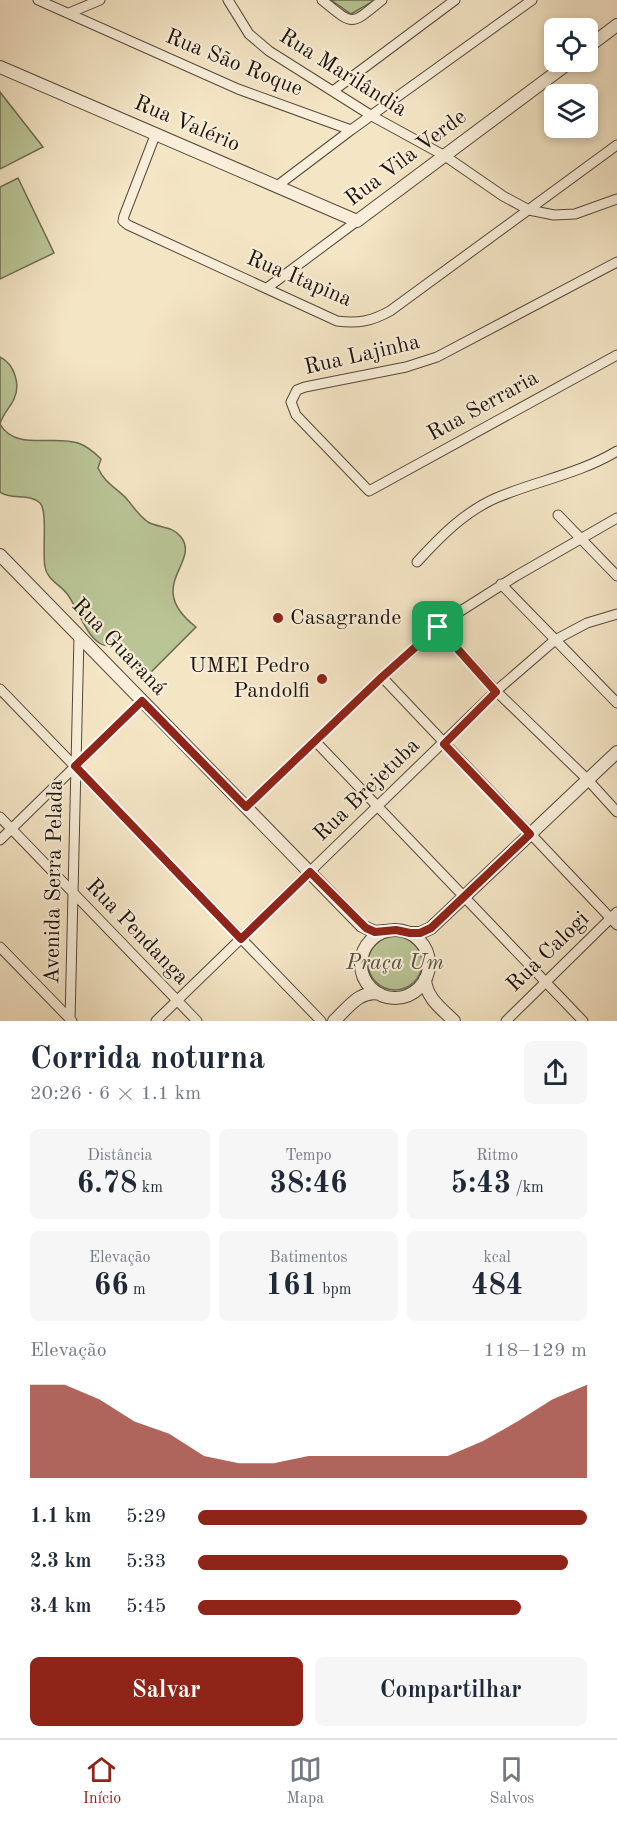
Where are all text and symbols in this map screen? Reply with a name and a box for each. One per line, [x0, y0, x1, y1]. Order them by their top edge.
map controls [544, 18, 598, 138]
button: locate [544, 18, 598, 72]
street label: Rua Marilândia [275, 25, 411, 121]
street label: Rua São Roque [162, 26, 306, 100]
button: layers [544, 84, 598, 138]
street label: Rua Valério [131, 92, 243, 156]
street label: Rua Vila Verde [341, 106, 471, 210]
street label: Rua Itapina [243, 247, 355, 311]
street label: Rua Lajinha [302, 331, 422, 379]
street label: Rua Serraria [424, 366, 542, 445]
street label: Rua Guaraná [67, 594, 171, 700]
pin [412, 601, 463, 652]
place label: Casagrande [290, 607, 401, 629]
icon: arrive [421, 610, 454, 643]
marker: Casagrande [271, 611, 285, 625]
place label: UMEI Pedro Pandolfi [189, 655, 310, 702]
marker: UMEI Pedro Pandolfi [315, 672, 329, 686]
street label: Rua Brejetuba [310, 734, 424, 846]
street label: Avenida Serra Pelada [41, 780, 67, 984]
street label: Rua Pendanga [81, 875, 193, 989]
street label: Rua Calogi [503, 908, 593, 996]
park label: Praça Um [345, 952, 444, 974]
button: share [524, 1041, 587, 1104]
text: Corrida noturna [30, 1043, 265, 1076]
text: 20:26 · 6 × 1.1 km [30, 1084, 201, 1104]
text: Distância [87, 1148, 152, 1164]
text: Tempo [285, 1148, 332, 1164]
text: Ritmo [476, 1148, 518, 1164]
text: 6.78 [77, 1169, 137, 1199]
text: 38:46 [269, 1169, 347, 1199]
text: 5:43 [451, 1169, 511, 1199]
text: km [137, 1180, 163, 1196]
text: /km [511, 1180, 544, 1196]
text: Elevação [89, 1250, 151, 1266]
text: Batimentos [269, 1250, 348, 1266]
text: kcal [483, 1250, 511, 1266]
text: 66 [94, 1271, 129, 1301]
text: 161 [266, 1271, 318, 1301]
text: 484 [471, 1271, 523, 1301]
text: m [129, 1282, 146, 1298]
text: bpm [318, 1282, 351, 1298]
text: Elevação [30, 1341, 107, 1361]
text: 118–129 m [484, 1341, 587, 1361]
text: 1.1 km [30, 1507, 92, 1527]
text: 5:29 [126, 1507, 166, 1527]
text: 2.3 km [30, 1552, 92, 1572]
text: 5:33 [126, 1552, 166, 1572]
text: 3.4 km [30, 1597, 92, 1617]
text: 5:45 [126, 1597, 166, 1617]
button: Salvar [30, 1657, 303, 1726]
button: Compartilhar [315, 1657, 587, 1726]
tab: Início [83, 1753, 121, 1809]
tab: Mapa [287, 1753, 324, 1809]
tab: Salvos [490, 1753, 534, 1809]

